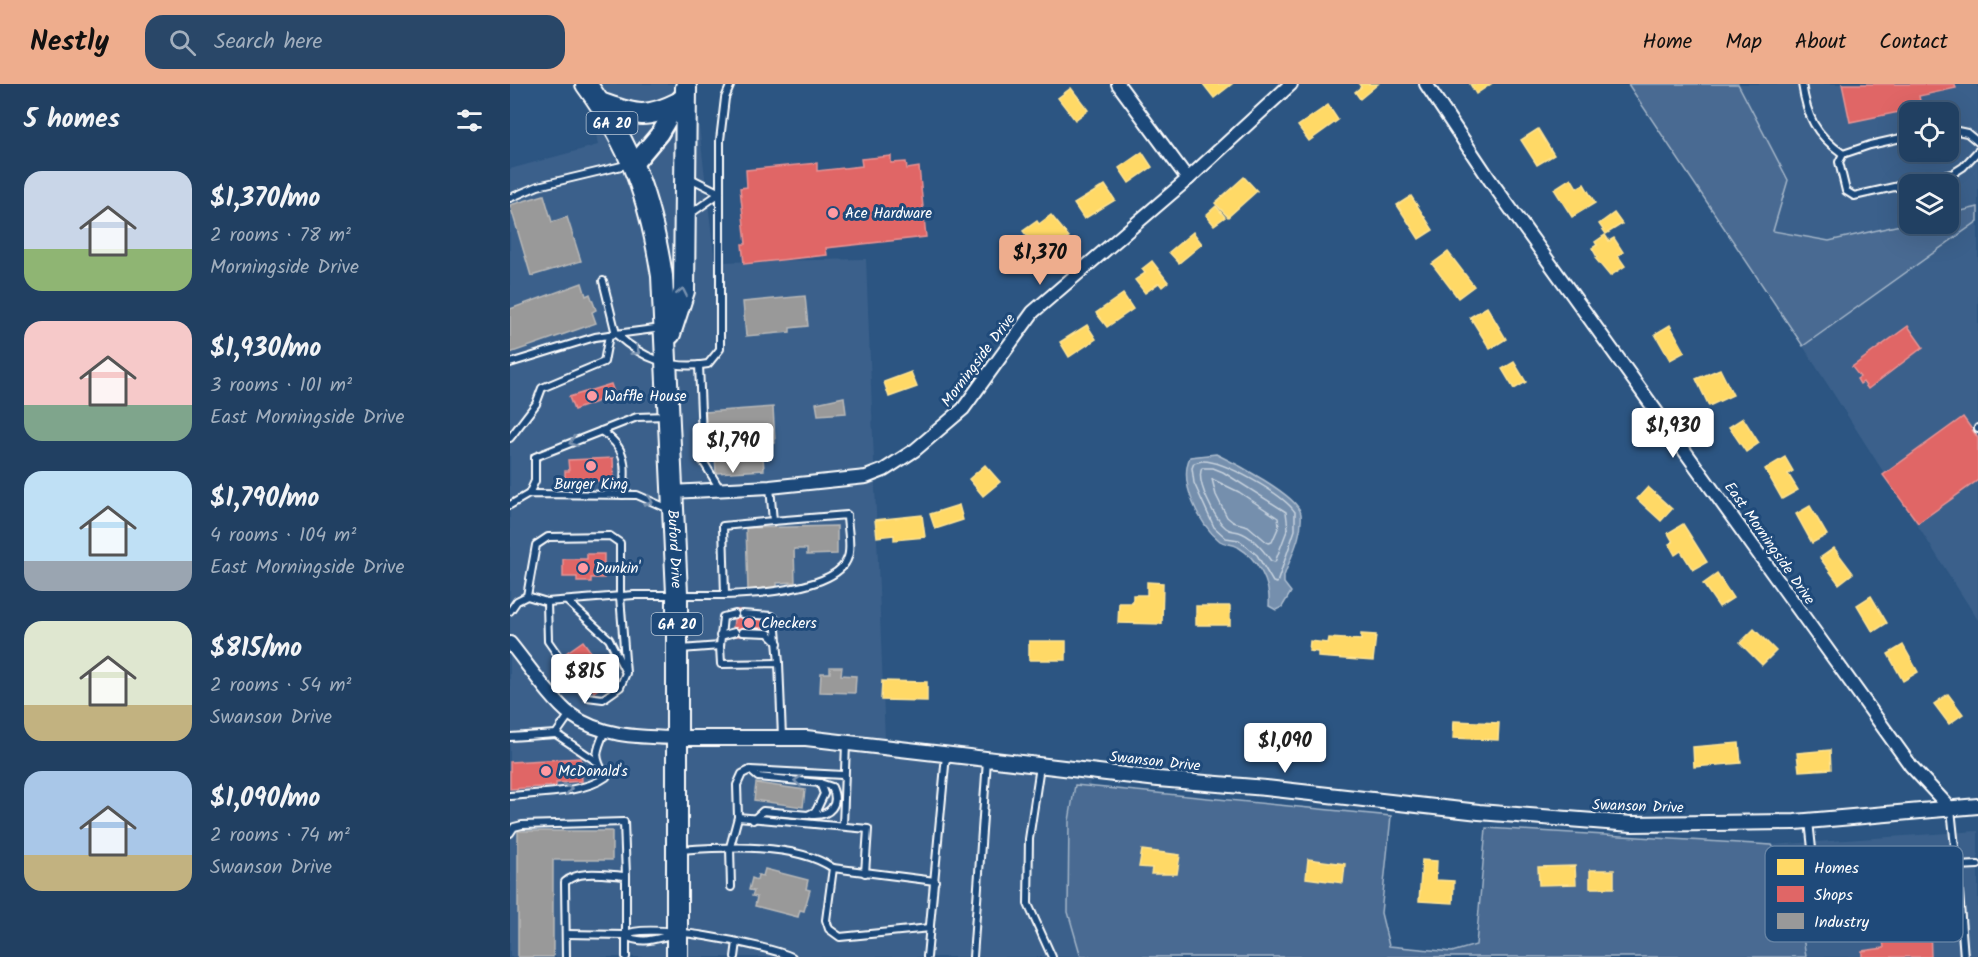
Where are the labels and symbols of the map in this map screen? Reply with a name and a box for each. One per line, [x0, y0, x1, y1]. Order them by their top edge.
road number: GA 20 [586, 112, 638, 134]
place label: Ace Hardware [845, 202, 932, 226]
marker: Ace Hardware [826, 206, 840, 220]
pin: $1,370 [991, 235, 1089, 286]
one-way arrow [675, 287, 688, 297]
street label: Morningside Drive [936, 309, 1022, 412]
one-way arrow [630, 343, 640, 355]
place label: Waffle House [604, 385, 687, 409]
marker: Waffle House [585, 389, 599, 403]
pin: $1,930 [1624, 408, 1722, 459]
pin: $1,790 [684, 423, 782, 474]
one-way arrow [568, 435, 578, 448]
marker: Burger King [584, 459, 598, 473]
place label: Burger King [554, 473, 628, 497]
street label: East Morningside Drive [1718, 477, 1821, 610]
one-way arrow [643, 494, 654, 506]
street label: Buford Drive [660, 509, 688, 589]
place label: Dunkin' [595, 557, 641, 581]
marker: Dunkin' [576, 561, 590, 575]
place label: Checkers [761, 612, 817, 636]
road number: GA 20 [652, 613, 702, 635]
marker: Checkers [742, 616, 756, 630]
pin: $815 [549, 654, 621, 705]
pin: $1,090 [1236, 723, 1334, 774]
street label: Swanson Drive [1108, 745, 1202, 779]
place label: McDonald's [558, 760, 628, 784]
marker: McDonald's [539, 764, 553, 778]
one-way arrow [793, 775, 802, 788]
one-way arrow [563, 783, 573, 796]
street label: Swanson Drive [1592, 793, 1684, 821]
legend [1765, 846, 1963, 942]
text: Homes [1814, 856, 1859, 881]
text: Shops [1814, 883, 1853, 908]
text: Industry [1814, 910, 1869, 935]

